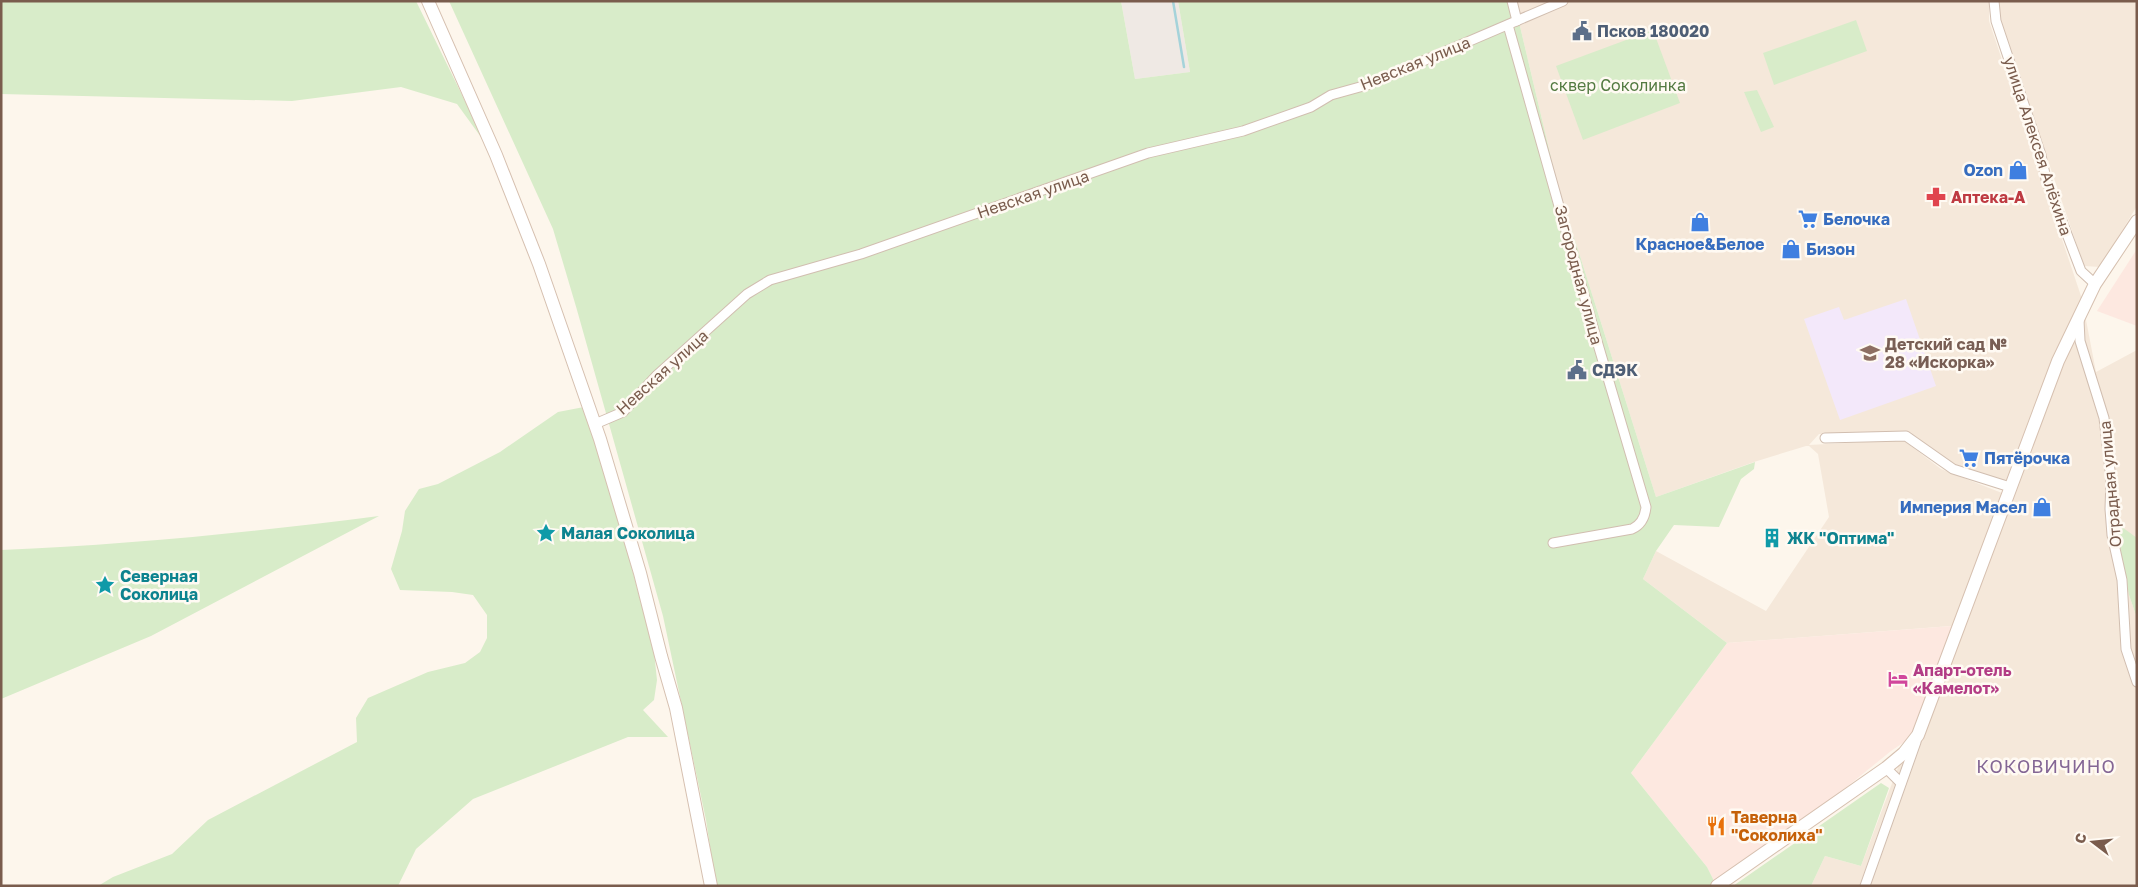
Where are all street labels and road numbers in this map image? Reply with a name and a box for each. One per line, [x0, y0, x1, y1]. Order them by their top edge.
street label: Невская улица [1357, 32, 1473, 94]
street label: улица Алексея Алёхина [2000, 54, 2076, 238]
street label: Невская улица [974, 165, 1092, 223]
street label: Загородная улица [1551, 203, 1607, 347]
street label: Невская улица [612, 325, 712, 419]
street label: Отрадная улица [2095, 420, 2125, 548]

